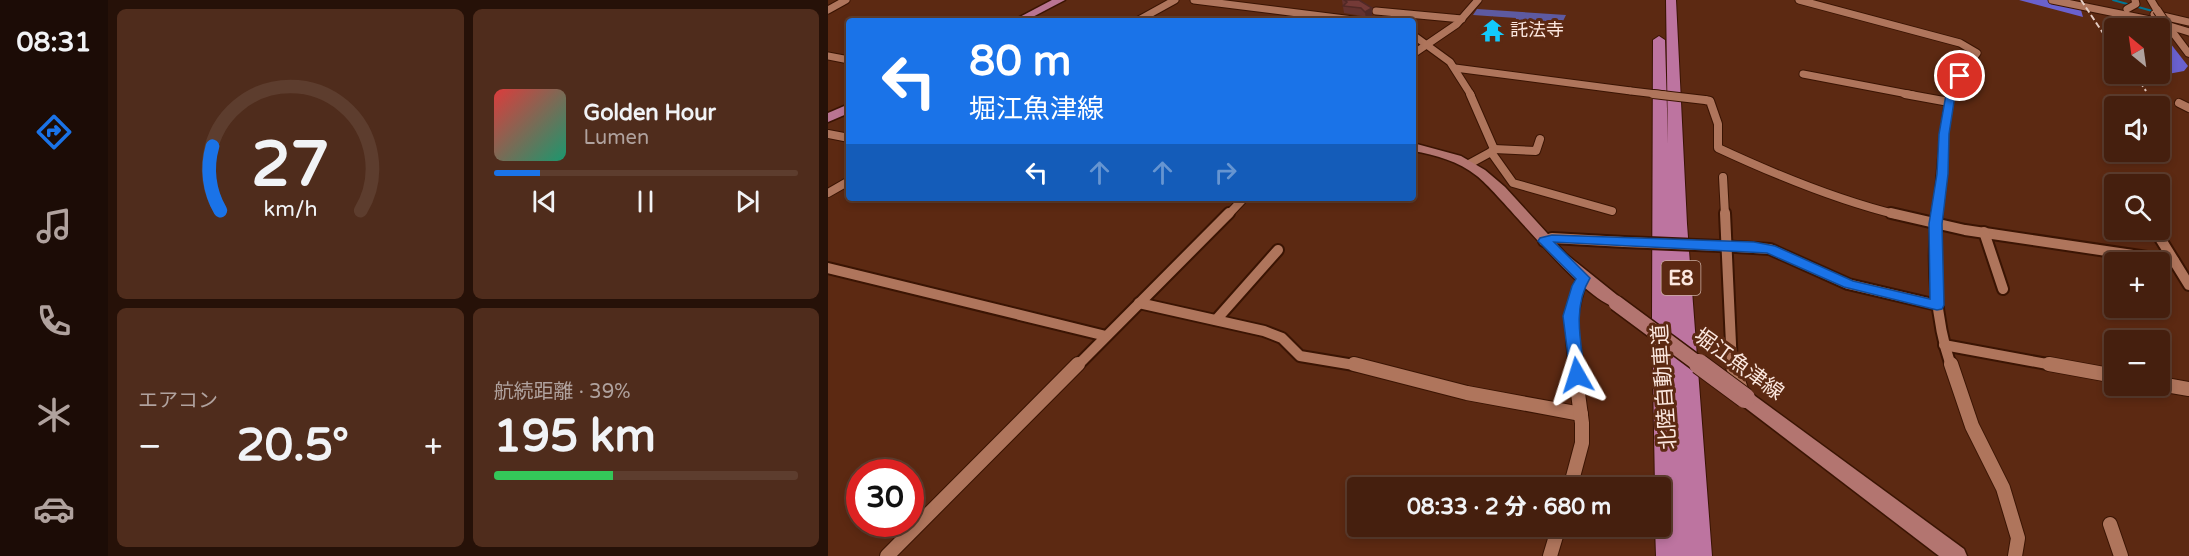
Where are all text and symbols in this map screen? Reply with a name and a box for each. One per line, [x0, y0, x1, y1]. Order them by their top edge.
temple icon: 託法寺 [1479, 17, 1505, 43]
north arrow [2104, 18, 2170, 84]
map controls [2104, 18, 2170, 396]
place label: 託法寺 [1510, 19, 1564, 41]
text: 08:31 [17, 26, 91, 59]
text: 80 m [969, 36, 1071, 87]
icon: left [870, 42, 948, 120]
pin [1934, 50, 1985, 101]
icon: arrive [1943, 59, 1976, 92]
text: 堀江魚津線 [969, 93, 1104, 126]
button: sound [2104, 96, 2170, 162]
text: Golden Hour [584, 100, 716, 126]
icon: directions [33, 111, 75, 153]
text: Lumen [584, 126, 649, 150]
text: 27 [251, 128, 329, 203]
icon: left [1020, 156, 1053, 189]
icon: ahead [1083, 156, 1116, 189]
icon: ahead [1146, 156, 1179, 189]
icon: right [1209, 156, 1242, 189]
button: search [2104, 174, 2170, 240]
icon: previous [528, 185, 561, 218]
icon: pause [629, 185, 662, 218]
icon: next [731, 185, 764, 218]
text: km/h [263, 196, 317, 222]
icon: music [33, 205, 75, 247]
button: + [2104, 252, 2170, 318]
road number: E8 [1662, 261, 1700, 295]
icon: phone [33, 300, 75, 342]
street label: 北陸自動車道 [1648, 323, 1681, 451]
street label: 堀江魚津線 [1689, 323, 1789, 405]
button: − [2104, 330, 2170, 396]
position arrow [1545, 343, 1609, 407]
text: 航続距離 · 39% [494, 380, 631, 404]
text: エアコン [138, 389, 218, 413]
icon: climate [33, 394, 75, 436]
text: 195 km [494, 410, 656, 464]
text: 20.5° [236, 419, 349, 473]
text: − [138, 427, 162, 466]
text: + [424, 427, 442, 466]
speed limit sign: 30 [846, 459, 924, 537]
icon: car [33, 488, 75, 530]
text: 08:33 · 2 分 · 680 m [1407, 494, 1611, 520]

